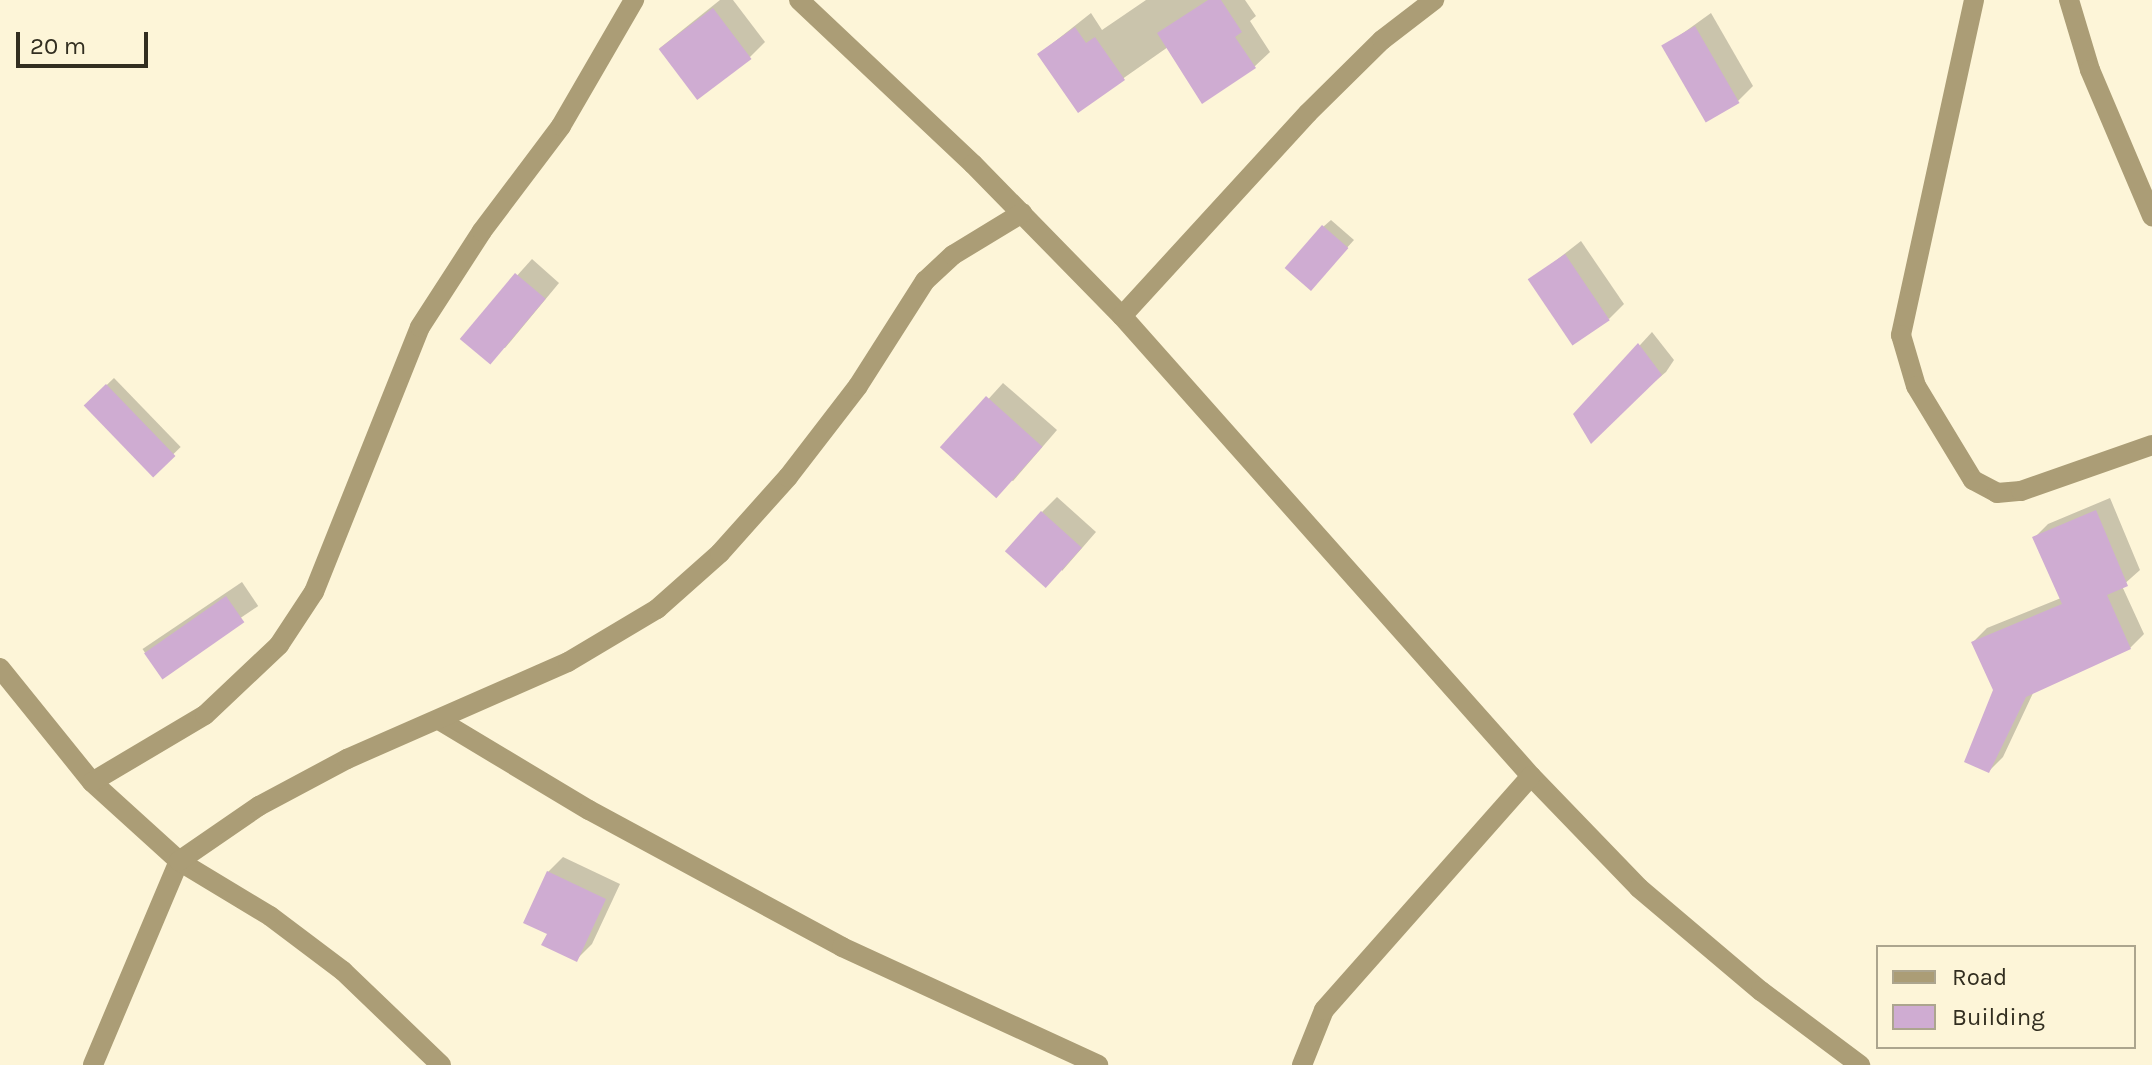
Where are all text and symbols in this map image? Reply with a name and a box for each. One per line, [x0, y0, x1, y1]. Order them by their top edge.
scale bar [20, 16, 152, 66]
text: 20 m [30, 32, 86, 60]
legend [1876, 945, 2136, 1049]
text: Road [1952, 963, 2007, 991]
text: Building [1952, 1003, 2045, 1031]

